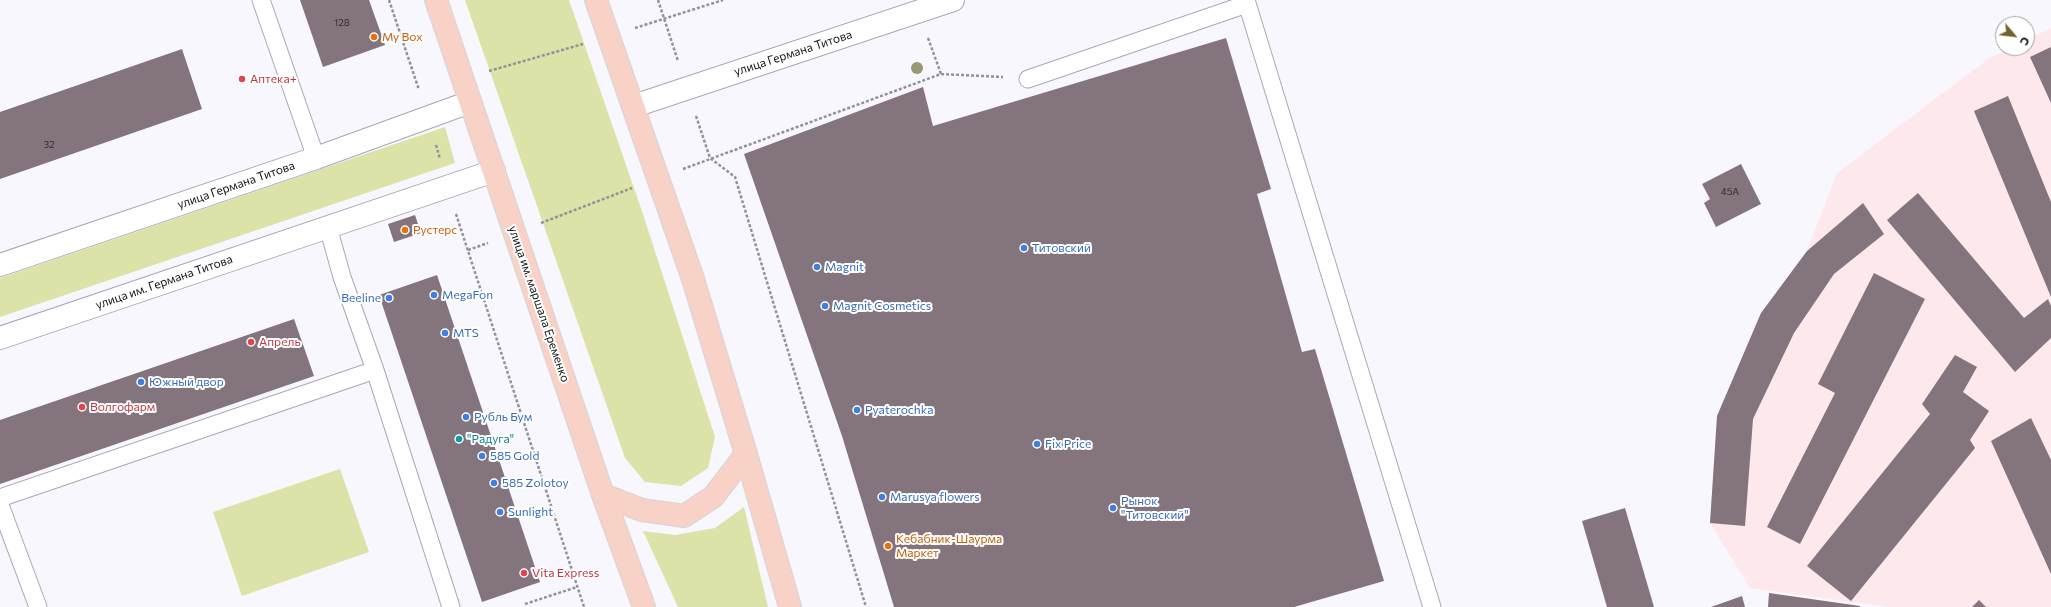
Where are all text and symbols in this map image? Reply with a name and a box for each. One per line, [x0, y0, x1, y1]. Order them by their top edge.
north arrow [1995, 16, 2035, 56]
house number: 128 [334, 17, 350, 29]
street label: улица Германа Титова [732, 27, 854, 79]
place label: My Box [382, 30, 423, 44]
marker: My Box [369, 32, 379, 42]
text: С [2018, 35, 2033, 48]
place label: Аптека+ [250, 72, 297, 86]
marker: Аптека+ [237, 74, 247, 84]
house number: 32 [43, 139, 55, 151]
street label: улица Германа Титова [175, 158, 297, 212]
house number: 45А [1721, 186, 1739, 198]
place label: Рустерс [413, 223, 457, 237]
street label: улица им. маршала Еременко [505, 224, 573, 384]
marker: Рустерс [400, 225, 410, 235]
place label: Титовский [1032, 241, 1091, 255]
marker: Титовский [1019, 243, 1029, 253]
street label: улица им. Германа Титова [94, 252, 234, 312]
place label: Magnit [825, 260, 864, 274]
marker: Magnit [812, 262, 822, 272]
place label: MegaFon [442, 288, 493, 302]
marker: MegaFon [429, 290, 439, 300]
place label: Beeline [341, 291, 381, 305]
marker: Beeline [384, 293, 394, 303]
place label: Magnit Cosmetics [833, 299, 931, 313]
marker: Magnit Cosmetics [820, 301, 830, 311]
place label: MTS [453, 326, 479, 340]
marker: MTS [440, 328, 450, 338]
place label: Апрель [259, 335, 301, 349]
marker: Апрель [246, 337, 256, 347]
place label: Южный двор [149, 375, 224, 389]
marker: Южный двор [136, 377, 146, 387]
place label: Волгофарм [90, 400, 155, 414]
marker: Волгофарм [77, 402, 87, 412]
place label: Pyaterochka [865, 403, 933, 417]
marker: Pyaterochka [852, 405, 862, 415]
place label: Рубль Бум [474, 410, 532, 424]
marker: Рубль Бум [461, 412, 471, 422]
place label: "Радуга" [467, 432, 514, 446]
marker: "Радуга" [454, 434, 464, 444]
place label: Fix Price [1045, 437, 1091, 451]
marker: Fix Price [1032, 439, 1042, 449]
place label: 585 Gold [490, 449, 539, 463]
marker: 585 Gold [477, 451, 487, 461]
place label: 585 Zolotoy [502, 476, 569, 490]
marker: 585 Zolotoy [489, 478, 499, 488]
place label: Marusya flowers [890, 490, 980, 504]
marker: Marusya flowers [877, 492, 887, 502]
place label: Рынок "Титовский" [1121, 494, 1189, 522]
marker: Рынок "Титовский" [1108, 503, 1118, 513]
place label: Sunlight [508, 505, 553, 519]
marker: Sunlight [495, 507, 505, 517]
place label: Кебабник-Шаурма Маркет [896, 532, 1002, 560]
marker: Кебабник-Шаурма Маркет [883, 541, 893, 551]
place label: Vita Express [532, 566, 599, 580]
marker: Vita Express [519, 568, 529, 578]

